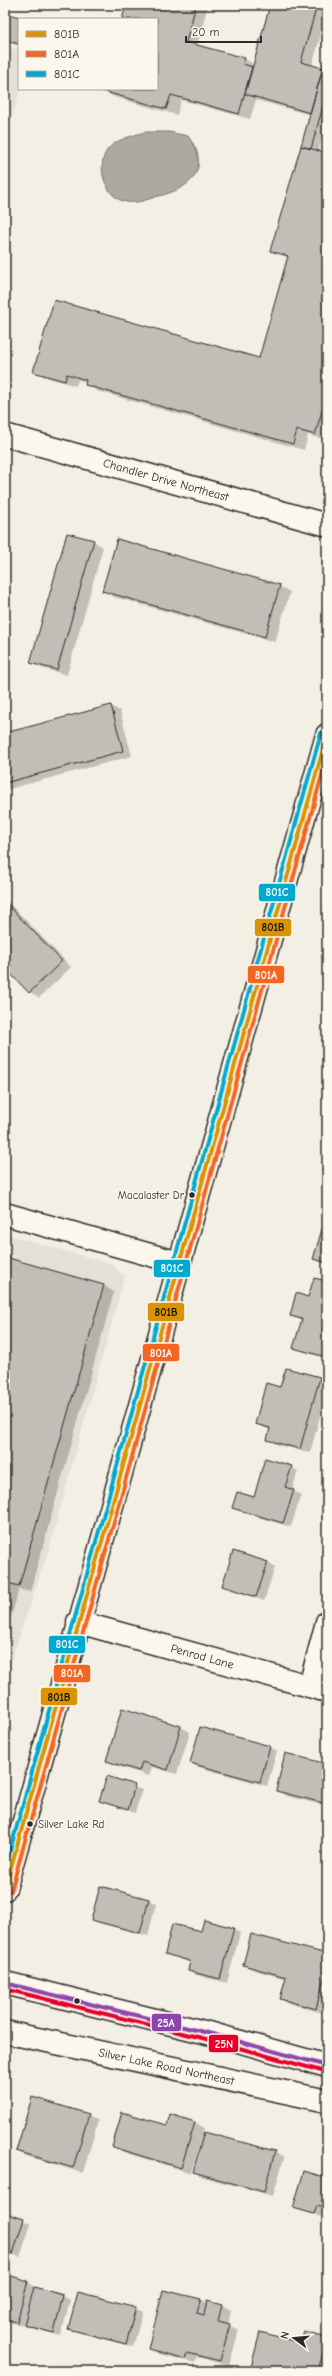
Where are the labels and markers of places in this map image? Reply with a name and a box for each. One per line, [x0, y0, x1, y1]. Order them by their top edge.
place label: Macalaster Dr [118, 1189, 185, 1202]
marker: Macalaster Dr [187, 1190, 197, 1200]
place label: Silver Lake Rd [38, 1818, 105, 1831]
marker: Silver Lake Rd [25, 1819, 35, 1829]
unlabelled marker [72, 1996, 82, 2006]

